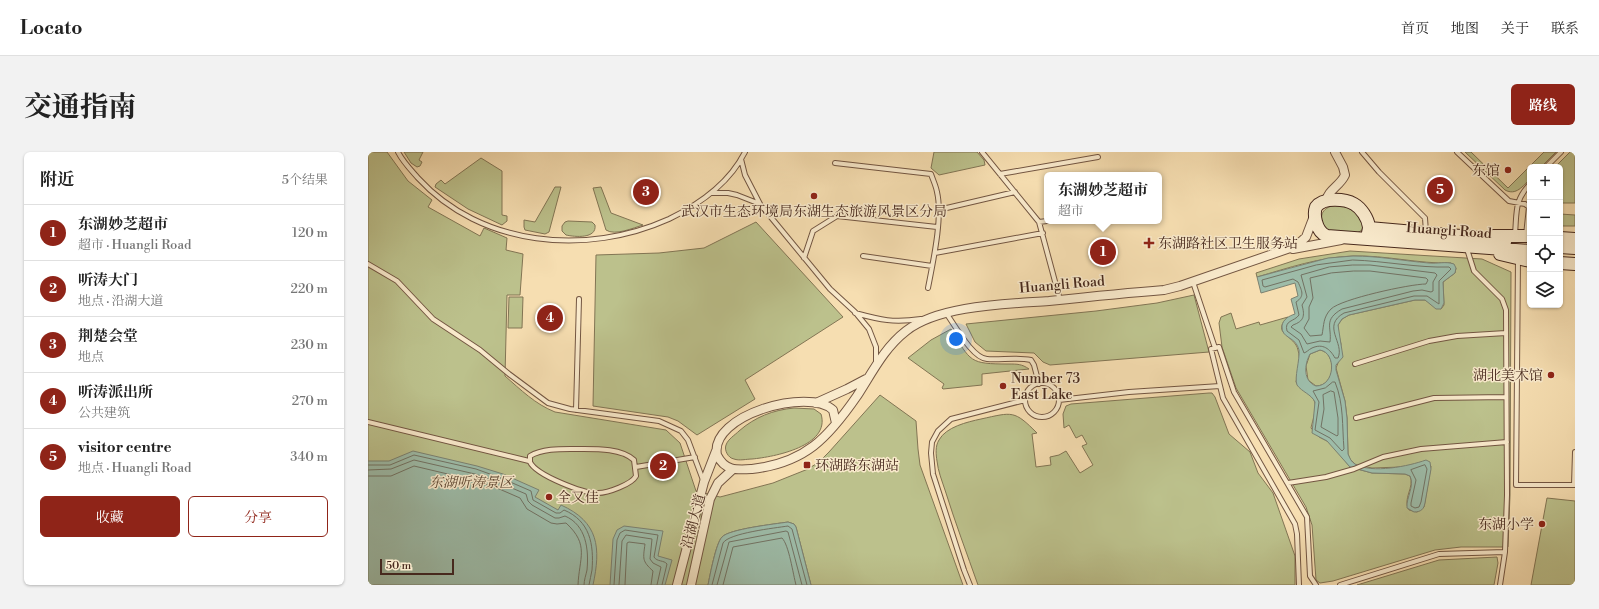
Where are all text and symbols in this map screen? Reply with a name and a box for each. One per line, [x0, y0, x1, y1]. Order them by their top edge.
text: Locato [20, 16, 82, 40]
text: 首页 [1401, 20, 1429, 38]
text: 地图 [1451, 20, 1479, 38]
text: 关于 [1501, 20, 1529, 38]
text: 联系 [1551, 20, 1579, 38]
button: 路线 [1511, 84, 1575, 125]
text: 交通指南 [24, 90, 136, 125]
place label: 东馆 [1472, 162, 1500, 180]
map controls [1527, 164, 1563, 308]
button: + [1527, 164, 1563, 200]
marker: 东馆 [1503, 165, 1513, 175]
text: 附近 [40, 169, 74, 191]
text: 5个结果 [282, 172, 328, 188]
popup [1044, 172, 1162, 224]
pin: 5 [1427, 175, 1453, 205]
pin: 3 [633, 177, 659, 207]
text: 东湖妙芝超市 [1058, 181, 1148, 200]
marker: 武汉市生态环境局东湖生态旅游风景区分局 [809, 191, 819, 201]
button: − [1527, 200, 1563, 236]
place label: 武汉市生态环境局东湖生态旅游风景区分局 [681, 203, 947, 221]
text: 超市 [1058, 203, 1084, 219]
text: 东湖妙芝超市 [78, 215, 168, 234]
street label: Huangli Road [1405, 219, 1492, 243]
text: 1 [50, 225, 56, 241]
text: 120 m [292, 225, 328, 241]
place label: 东湖路社区卫生服务站 [1158, 235, 1298, 253]
button: locate [1527, 236, 1563, 272]
text: 超市 · Huangli Road [78, 237, 191, 253]
pin: 1 [1090, 237, 1116, 267]
marker: 东湖路社区卫生服务站 [1143, 237, 1155, 249]
text: 听涛大门 [78, 271, 138, 290]
street label: Huangli Road [1018, 272, 1106, 298]
button: layers [1527, 272, 1563, 308]
text: 2 [49, 281, 57, 297]
text: 220 m [290, 281, 328, 297]
text: 地点 · 沿湖大道 [78, 293, 164, 309]
pin: 4 [537, 303, 563, 333]
text: 荆楚会堂 [78, 327, 138, 346]
your location [946, 329, 966, 349]
text: 3 [49, 337, 57, 353]
text: 230 m [291, 337, 328, 353]
text: 地点 [78, 349, 104, 365]
place label: 湖北美术馆 [1473, 367, 1543, 385]
place label: Number 73 East Lake [1011, 370, 1080, 404]
marker: 湖北美术馆 [1546, 370, 1556, 380]
marker: Number 73 East Lake [998, 381, 1008, 391]
text: 听涛派出所 [78, 383, 153, 402]
text: 4 [49, 393, 57, 409]
text: 270 m [292, 393, 328, 409]
text: 公共建筑 [78, 405, 130, 421]
text: visitor centre [78, 438, 172, 457]
text: 5 [49, 449, 57, 465]
text: 340 m [290, 449, 328, 465]
pin: 2 [650, 451, 676, 481]
place label: 环湖路东湖站 [815, 457, 899, 475]
text: 地点 · Huangli Road [78, 460, 191, 476]
marker: 环湖路东湖站 [802, 460, 812, 470]
park label: 东湖听涛景区 [429, 474, 515, 492]
place label: 全又佳 [557, 489, 599, 507]
marker: 全又佳 [544, 492, 554, 502]
street label: 沿湖大道 [678, 492, 710, 551]
button: 收藏 [40, 496, 180, 537]
button: 分享 [188, 496, 328, 537]
place label: 东湖小学 [1478, 516, 1534, 534]
marker: 东湖小学 [1537, 519, 1547, 529]
scale bar [380, 557, 454, 576]
text: 50 m [386, 559, 411, 573]

